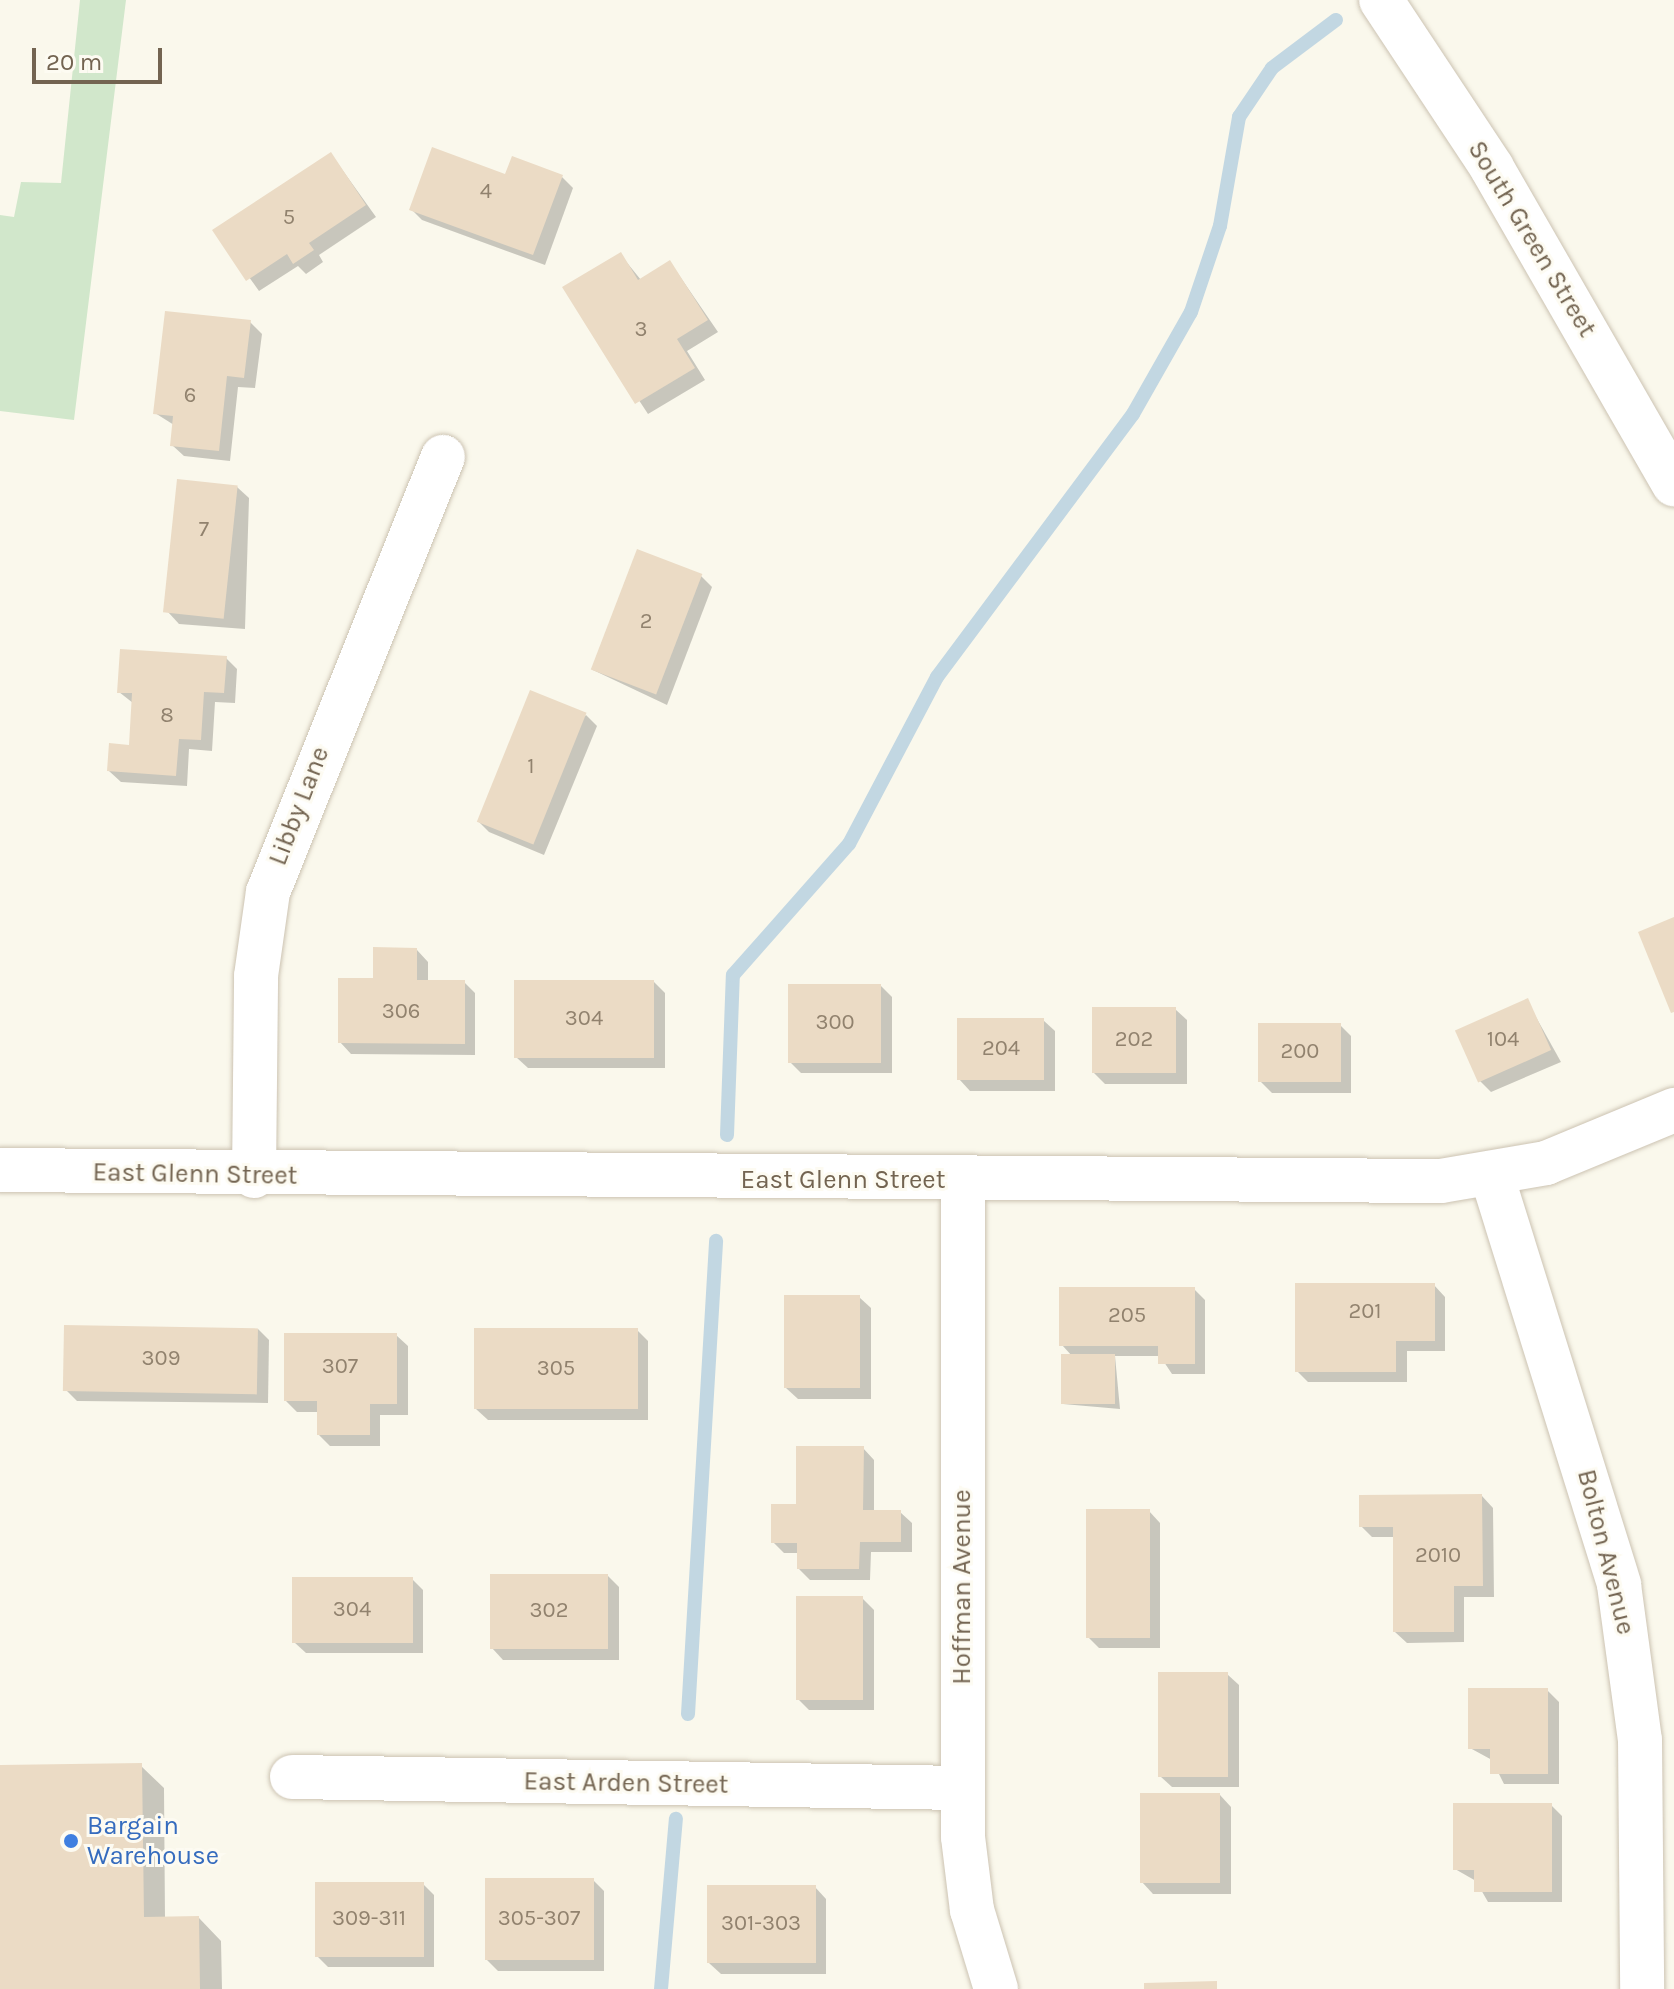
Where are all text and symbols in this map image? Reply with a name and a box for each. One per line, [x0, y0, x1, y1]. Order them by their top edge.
scale bar [36, 32, 166, 82]
text: 20 m [46, 48, 102, 76]
street label: South Green Street [1461, 135, 1603, 343]
house number: 4 [480, 179, 492, 205]
house number: 5 [283, 205, 295, 231]
house number: 3 [635, 317, 647, 343]
house number: 6 [184, 383, 196, 409]
house number: 7 [199, 517, 209, 543]
house number: 2 [640, 609, 652, 635]
house number: 8 [160, 703, 174, 729]
street label: Libby Lane [262, 742, 336, 870]
house number: 1 [527, 754, 535, 780]
house number: 306 [382, 999, 420, 1025]
house number: 304 [565, 1006, 603, 1032]
house number: 300 [815, 1010, 855, 1036]
house number: 202 [1115, 1027, 1153, 1053]
house number: 104 [1487, 1027, 1519, 1053]
house number: 204 [982, 1036, 1020, 1062]
house number: 200 [1281, 1039, 1319, 1065]
street label: East Glenn Street [92, 1157, 298, 1191]
street label: East Glenn Street [741, 1164, 945, 1196]
house number: 201 [1348, 1299, 1382, 1325]
house number: 205 [1108, 1303, 1146, 1329]
house number: 309 [142, 1346, 180, 1372]
house number: 307 [322, 1354, 358, 1380]
house number: 305 [537, 1356, 575, 1382]
street label: Bolton Avenue [1570, 1466, 1642, 1638]
street label: Hoffman Avenue [946, 1489, 978, 1685]
house number: 2010 [1415, 1543, 1461, 1569]
house number: 304 [333, 1597, 371, 1623]
house number: 302 [530, 1598, 568, 1624]
street label: East Arden Street [523, 1766, 729, 1800]
place label: Bargain Warehouse [87, 1810, 219, 1872]
marker: Bargain Warehouse [62, 1832, 80, 1850]
house number: 309-311 [332, 1906, 406, 1932]
house number: 305-307 [498, 1906, 580, 1932]
house number: 301-303 [721, 1911, 801, 1937]

